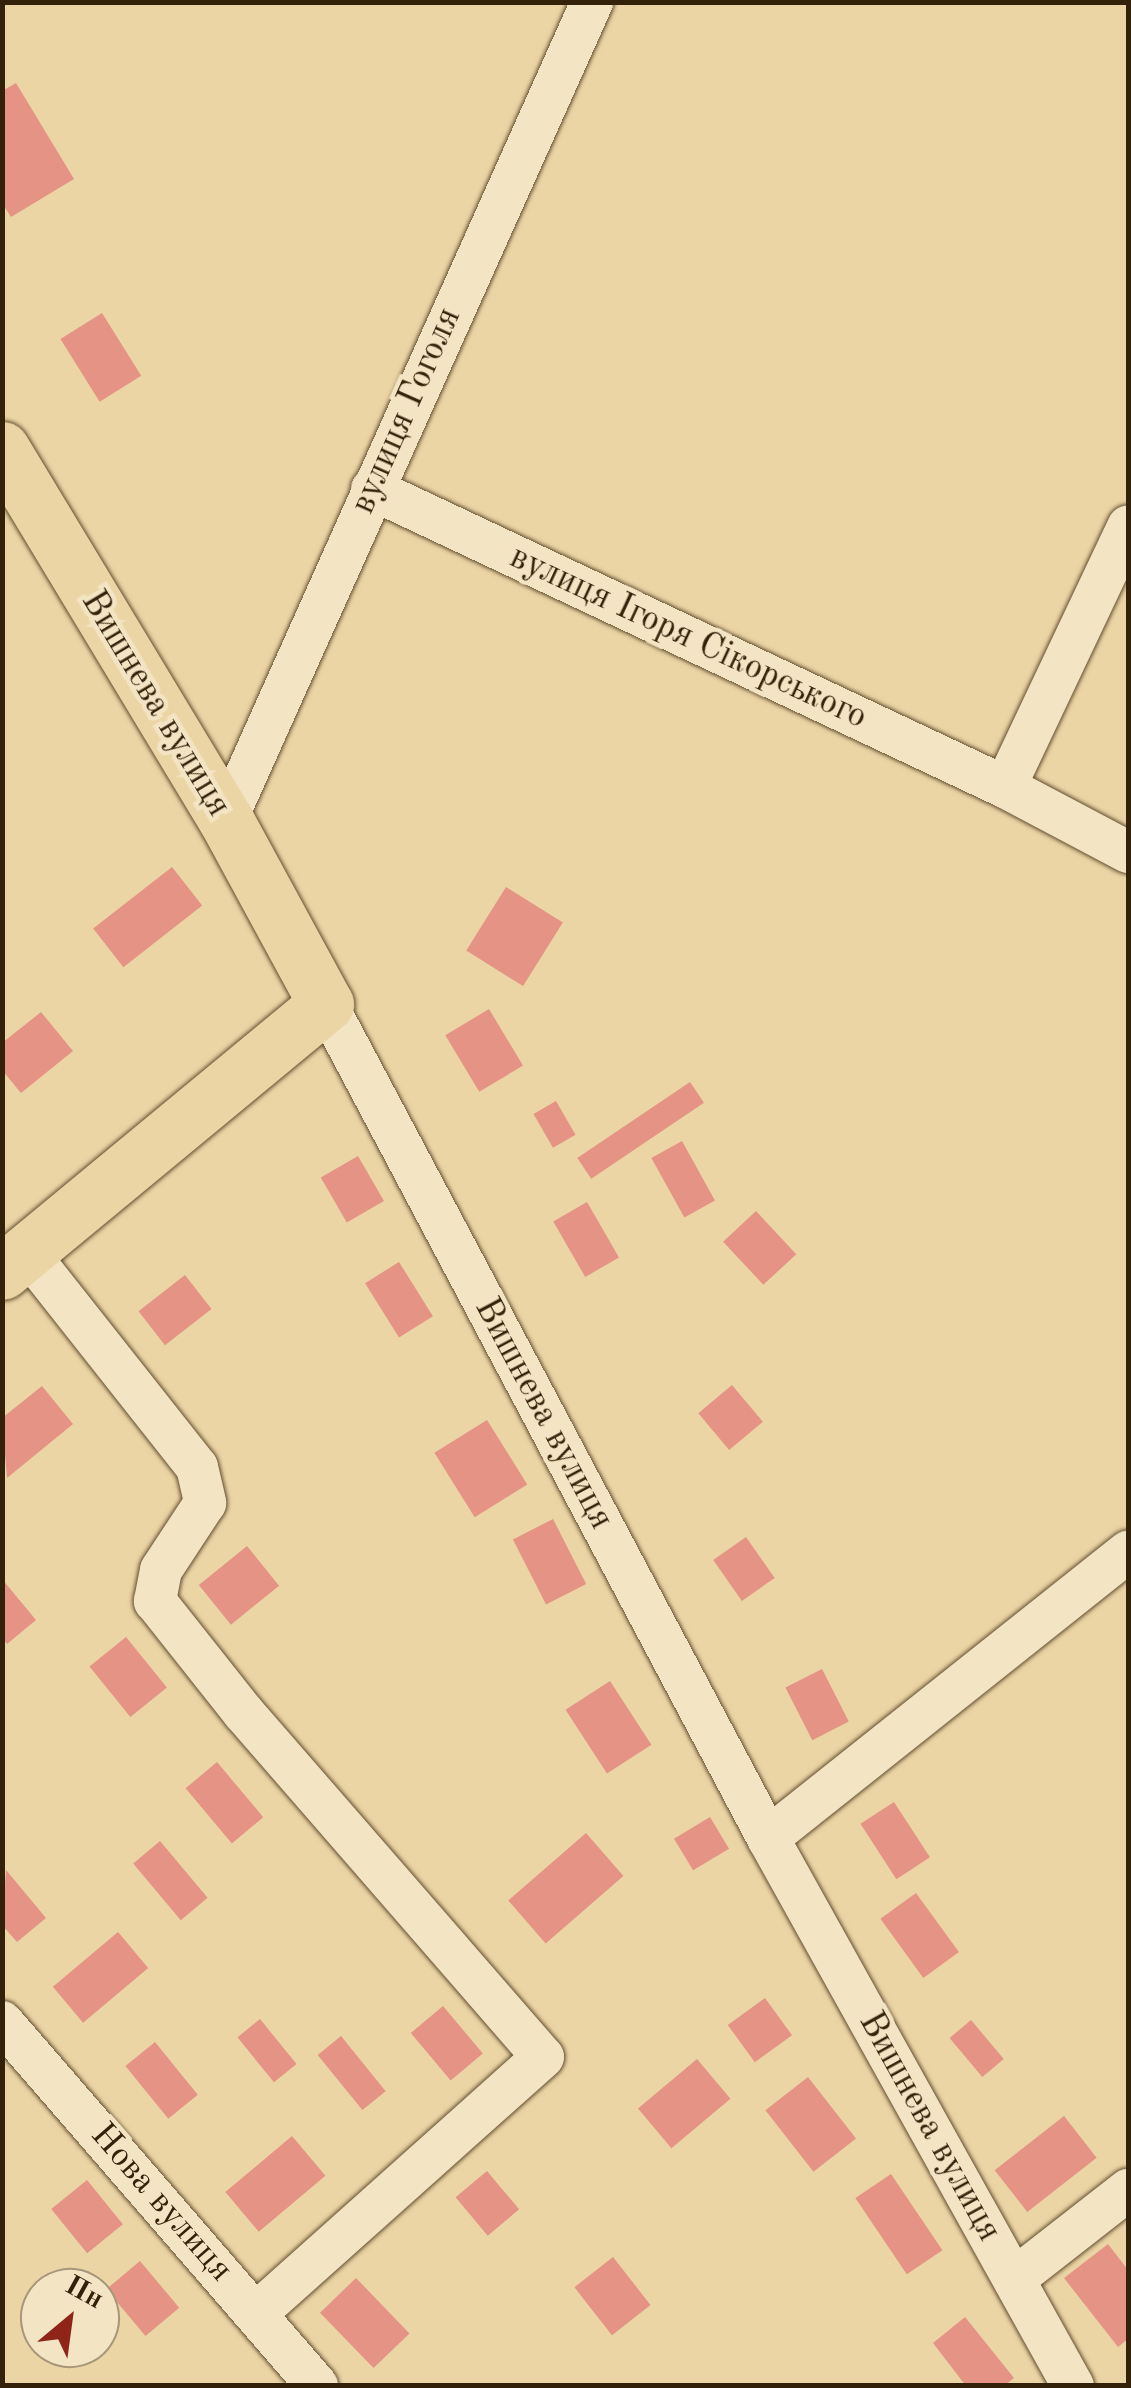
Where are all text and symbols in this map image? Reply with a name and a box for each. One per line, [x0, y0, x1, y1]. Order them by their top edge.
street label: вулиця Гоголя [343, 301, 471, 521]
street label: вулиця Ігоря Сікорського [503, 537, 873, 739]
street label: Вишнева вулиця [71, 583, 239, 825]
street label: Вишнева вулиця [464, 1291, 622, 1537]
street label: Вишнева вулиця [849, 2005, 1009, 2249]
street label: Нова вулиця [81, 2115, 241, 2291]
north arrow [20, 2268, 120, 2368]
text: Пн [60, 2272, 107, 2315]

